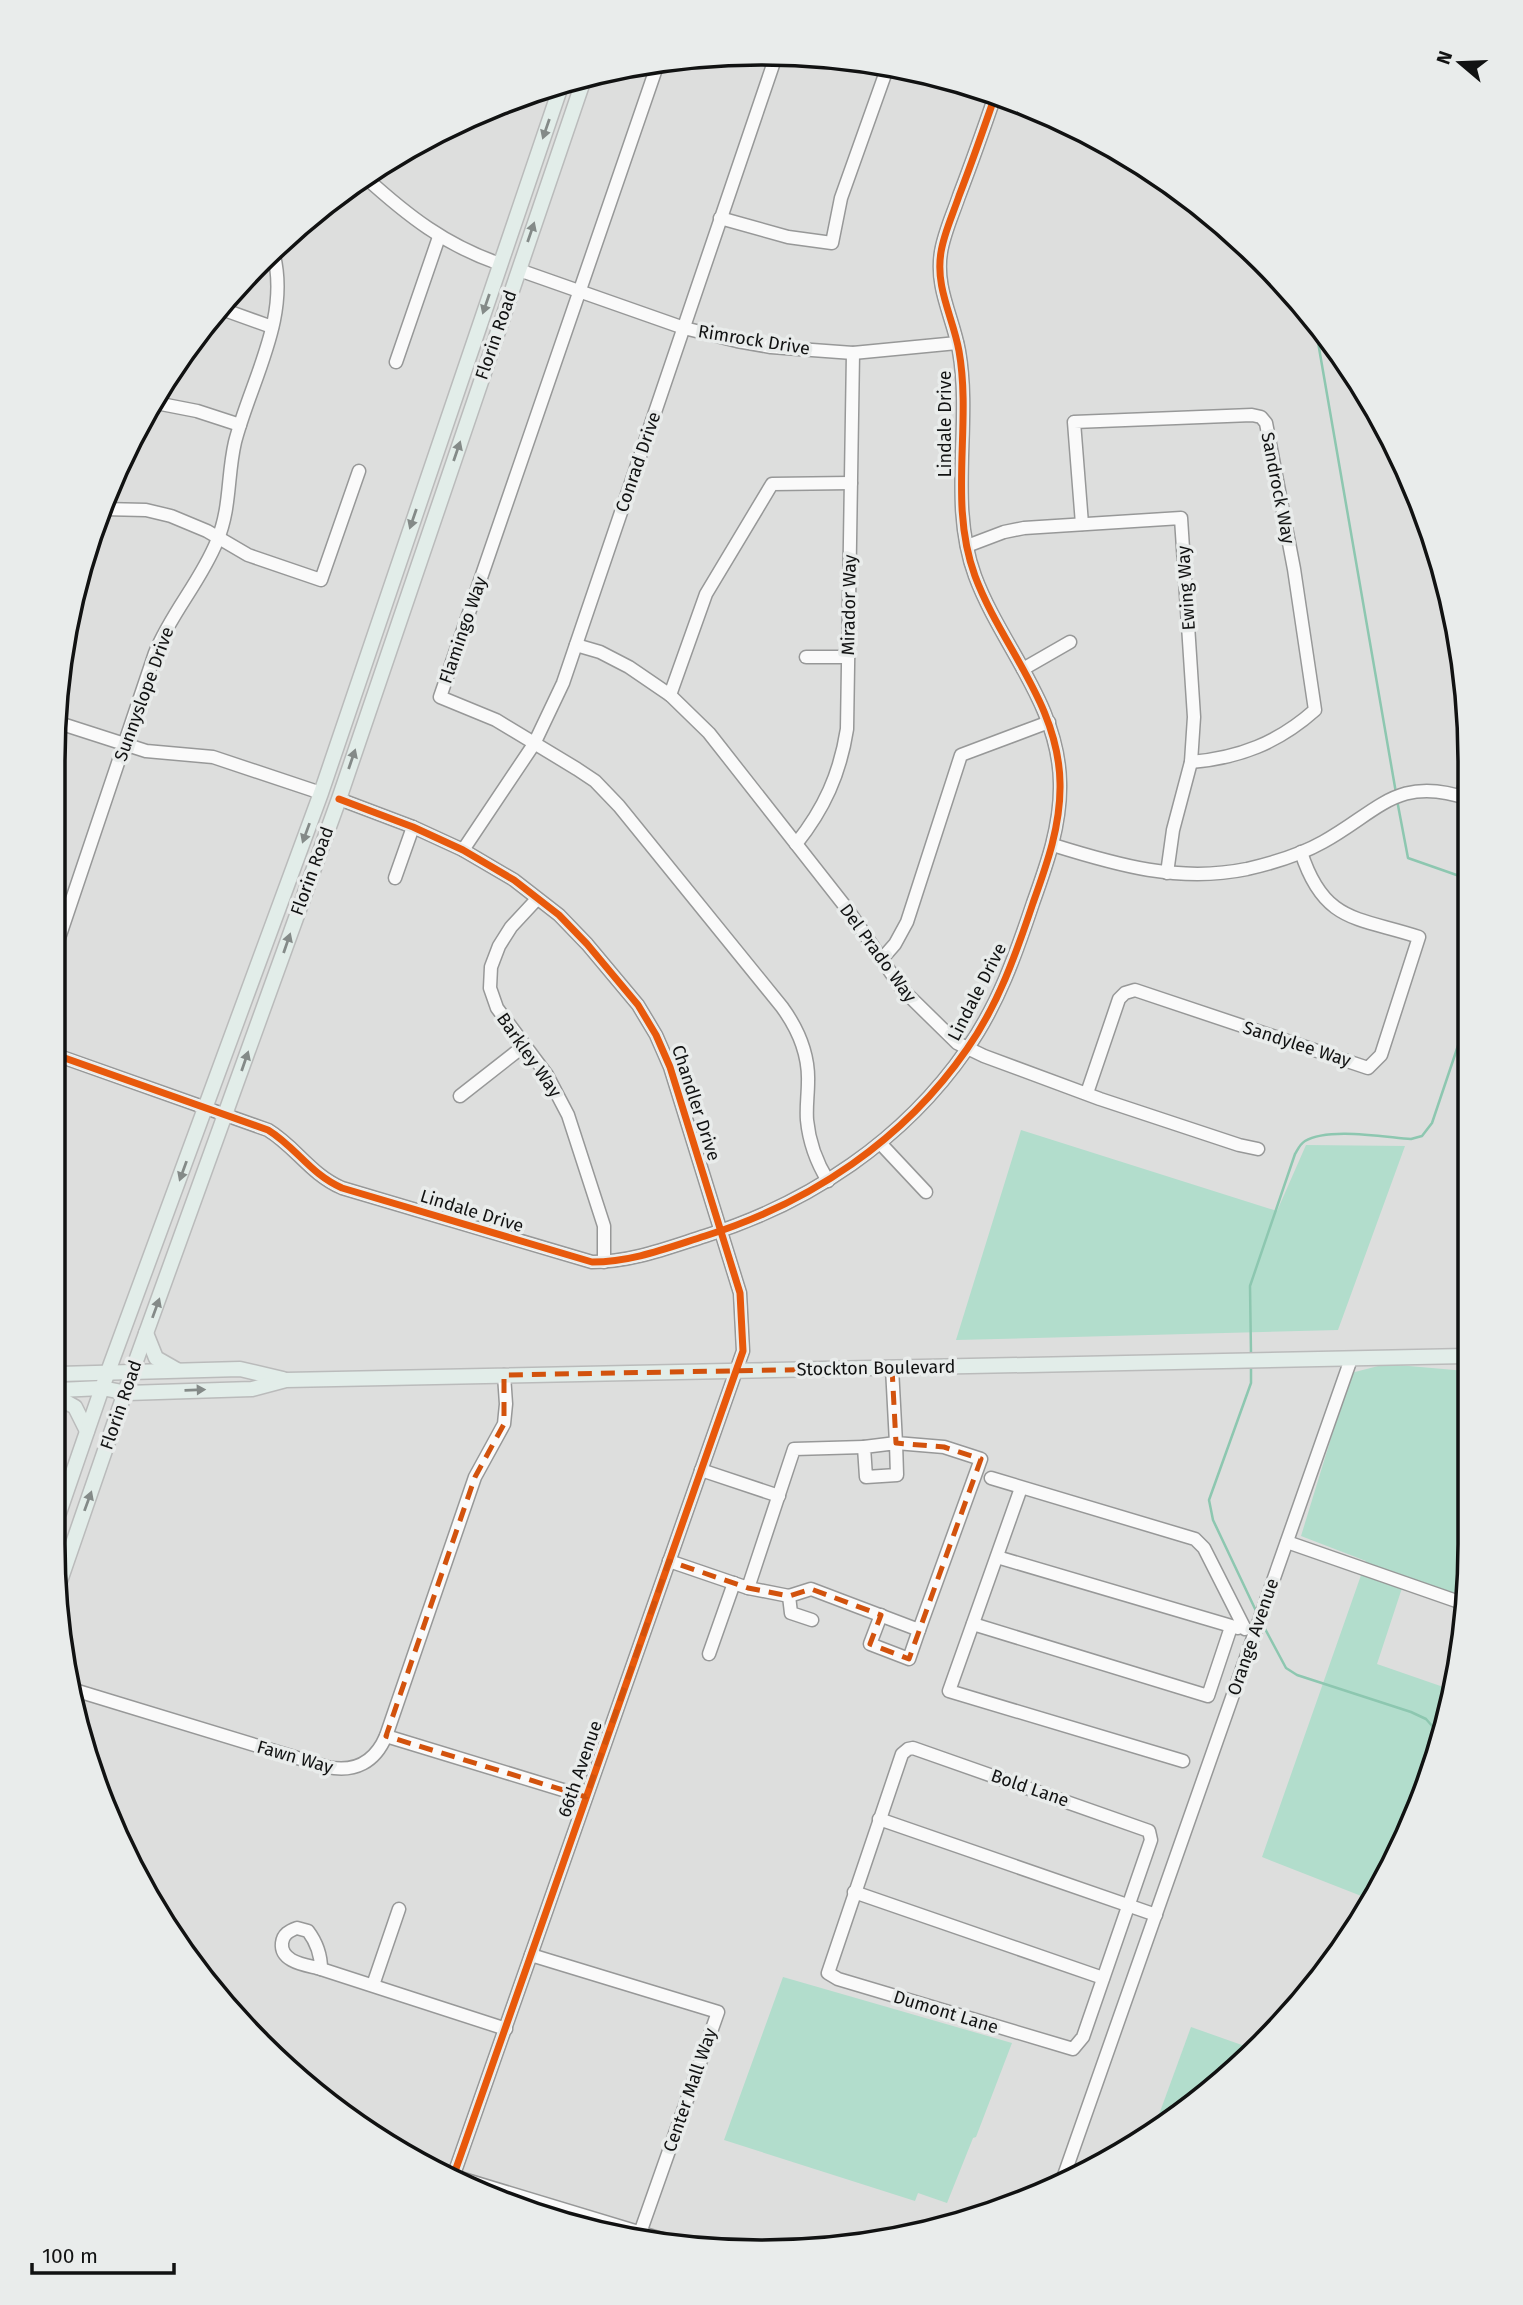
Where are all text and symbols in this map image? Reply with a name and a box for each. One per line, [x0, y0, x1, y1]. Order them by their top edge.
north arrow [1425, 28, 1495, 98]
text: N [1431, 48, 1457, 67]
one-way arrow [540, 119, 551, 140]
one-way arrow [527, 222, 537, 243]
street label: Florin Road [470, 287, 522, 383]
one-way arrow [481, 293, 491, 314]
street label: Rimrock Drive [696, 320, 812, 360]
street label: Lindale Drive [934, 371, 956, 477]
street label: Conrad Drive [611, 409, 665, 515]
street label: Sandrock Way [1256, 430, 1300, 546]
one-way arrow [452, 440, 463, 461]
one-way arrow [407, 509, 418, 530]
street label: Ewing Way [1172, 545, 1200, 631]
street label: Mirador Way [837, 554, 861, 656]
street label: Flamingo Way [434, 573, 492, 686]
street label: Sunnyslope Drive [109, 624, 179, 764]
one-way arrow [347, 748, 358, 769]
street label: Florin Road [286, 823, 338, 919]
one-way arrow [300, 823, 311, 844]
street label: Del Prado Way [835, 899, 921, 1007]
one-way arrow [282, 933, 293, 954]
street label: Lindale Drive [943, 939, 1011, 1045]
street label: Barkley Way [492, 1008, 566, 1102]
street label: Sandylee Way [1240, 1016, 1354, 1072]
street label: Chandler Drive [667, 1042, 725, 1164]
one-way arrow [240, 1050, 251, 1071]
one-way arrow [177, 1161, 188, 1182]
street label: Lindale Drive [418, 1185, 526, 1237]
one-way arrow [150, 1297, 161, 1318]
street label: Stockton Boulevard [796, 1356, 956, 1380]
street label: Florin Road [95, 1357, 147, 1453]
one-way arrow [184, 1385, 206, 1396]
one-way arrow [83, 1491, 94, 1512]
street label: Orange Avenue [1223, 1575, 1283, 1699]
street label: 66th Avenue [553, 1718, 607, 1820]
street label: Fawn Way [254, 1736, 336, 1778]
street label: Bold Lane [988, 1764, 1072, 1812]
street label: Dumont Lane [891, 1986, 1001, 2038]
street label: Center Mall Way [659, 2025, 722, 2155]
scale bar [32, 2232, 173, 2276]
text: 100 m [42, 2243, 98, 2269]

